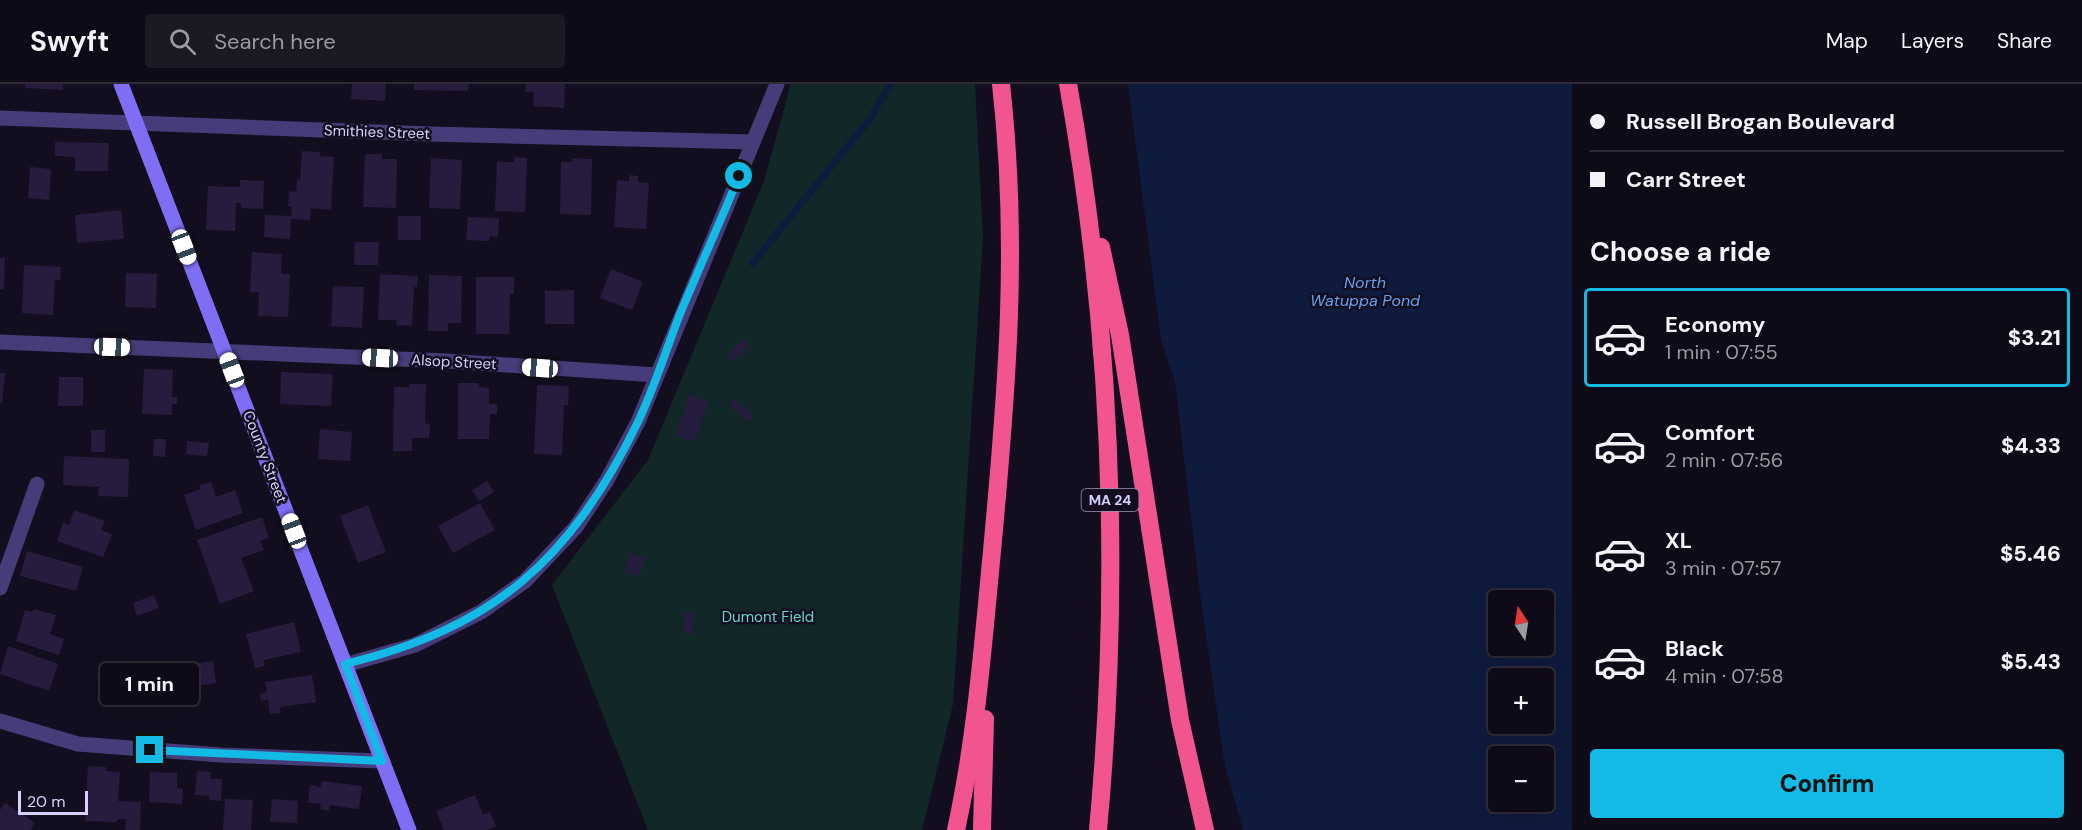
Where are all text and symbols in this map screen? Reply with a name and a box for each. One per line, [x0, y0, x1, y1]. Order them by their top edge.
search box [145, 14, 565, 68]
text: Swyft [30, 23, 109, 60]
icon: search [166, 25, 199, 58]
text: Search here [214, 27, 336, 56]
text: Map [1826, 27, 1868, 55]
text: Layers [1901, 27, 1964, 55]
text: Share [1997, 27, 2052, 55]
text: Russell Brogan Boulevard [1626, 107, 1895, 136]
street label: Smithies Street [324, 120, 431, 144]
route start [725, 162, 752, 189]
text: Carr Street [1626, 165, 1746, 194]
car [169, 227, 199, 267]
text: Choose a ride [1590, 234, 1771, 269]
water label: North Watuppa Pond [1310, 272, 1421, 311]
text: Economy [1665, 310, 1765, 339]
icon: car [1593, 311, 1647, 365]
text: $3.21 [2008, 323, 2061, 352]
car [94, 337, 130, 357]
text: 1 min · 07:55 [1665, 339, 1778, 365]
car [362, 348, 398, 368]
car [217, 350, 247, 390]
street label: Alsop Street [411, 350, 497, 374]
car [521, 358, 559, 378]
street label: County Street [238, 408, 292, 506]
text: Comfort [1665, 418, 1755, 447]
icon: car [1593, 419, 1647, 473]
text: $4.33 [2001, 431, 2061, 460]
text: 2 min · 07:56 [1665, 447, 1783, 473]
road number: MA 24 [1082, 489, 1138, 511]
car [279, 511, 309, 551]
text: XL [1665, 526, 1692, 555]
icon: car [1593, 527, 1647, 581]
text: $5.46 [2000, 539, 2061, 568]
text: 3 min · 07:57 [1665, 555, 1782, 581]
north arrow [1488, 590, 1554, 656]
map controls [1488, 590, 1554, 812]
park label: Dumont Field [722, 607, 814, 627]
text: Black [1665, 634, 1724, 663]
icon: car [1593, 635, 1647, 689]
text: $5.43 [2001, 647, 2061, 676]
callout: 1 min [100, 663, 200, 705]
text: 4 min · 07:58 [1665, 663, 1784, 689]
button: + [1488, 668, 1554, 734]
text: 1 min [125, 671, 174, 697]
route end [136, 736, 163, 763]
button: − [1488, 746, 1554, 812]
button: Confirm [1590, 749, 2064, 818]
scale bar [18, 788, 88, 816]
text: 20 m [27, 791, 66, 812]

